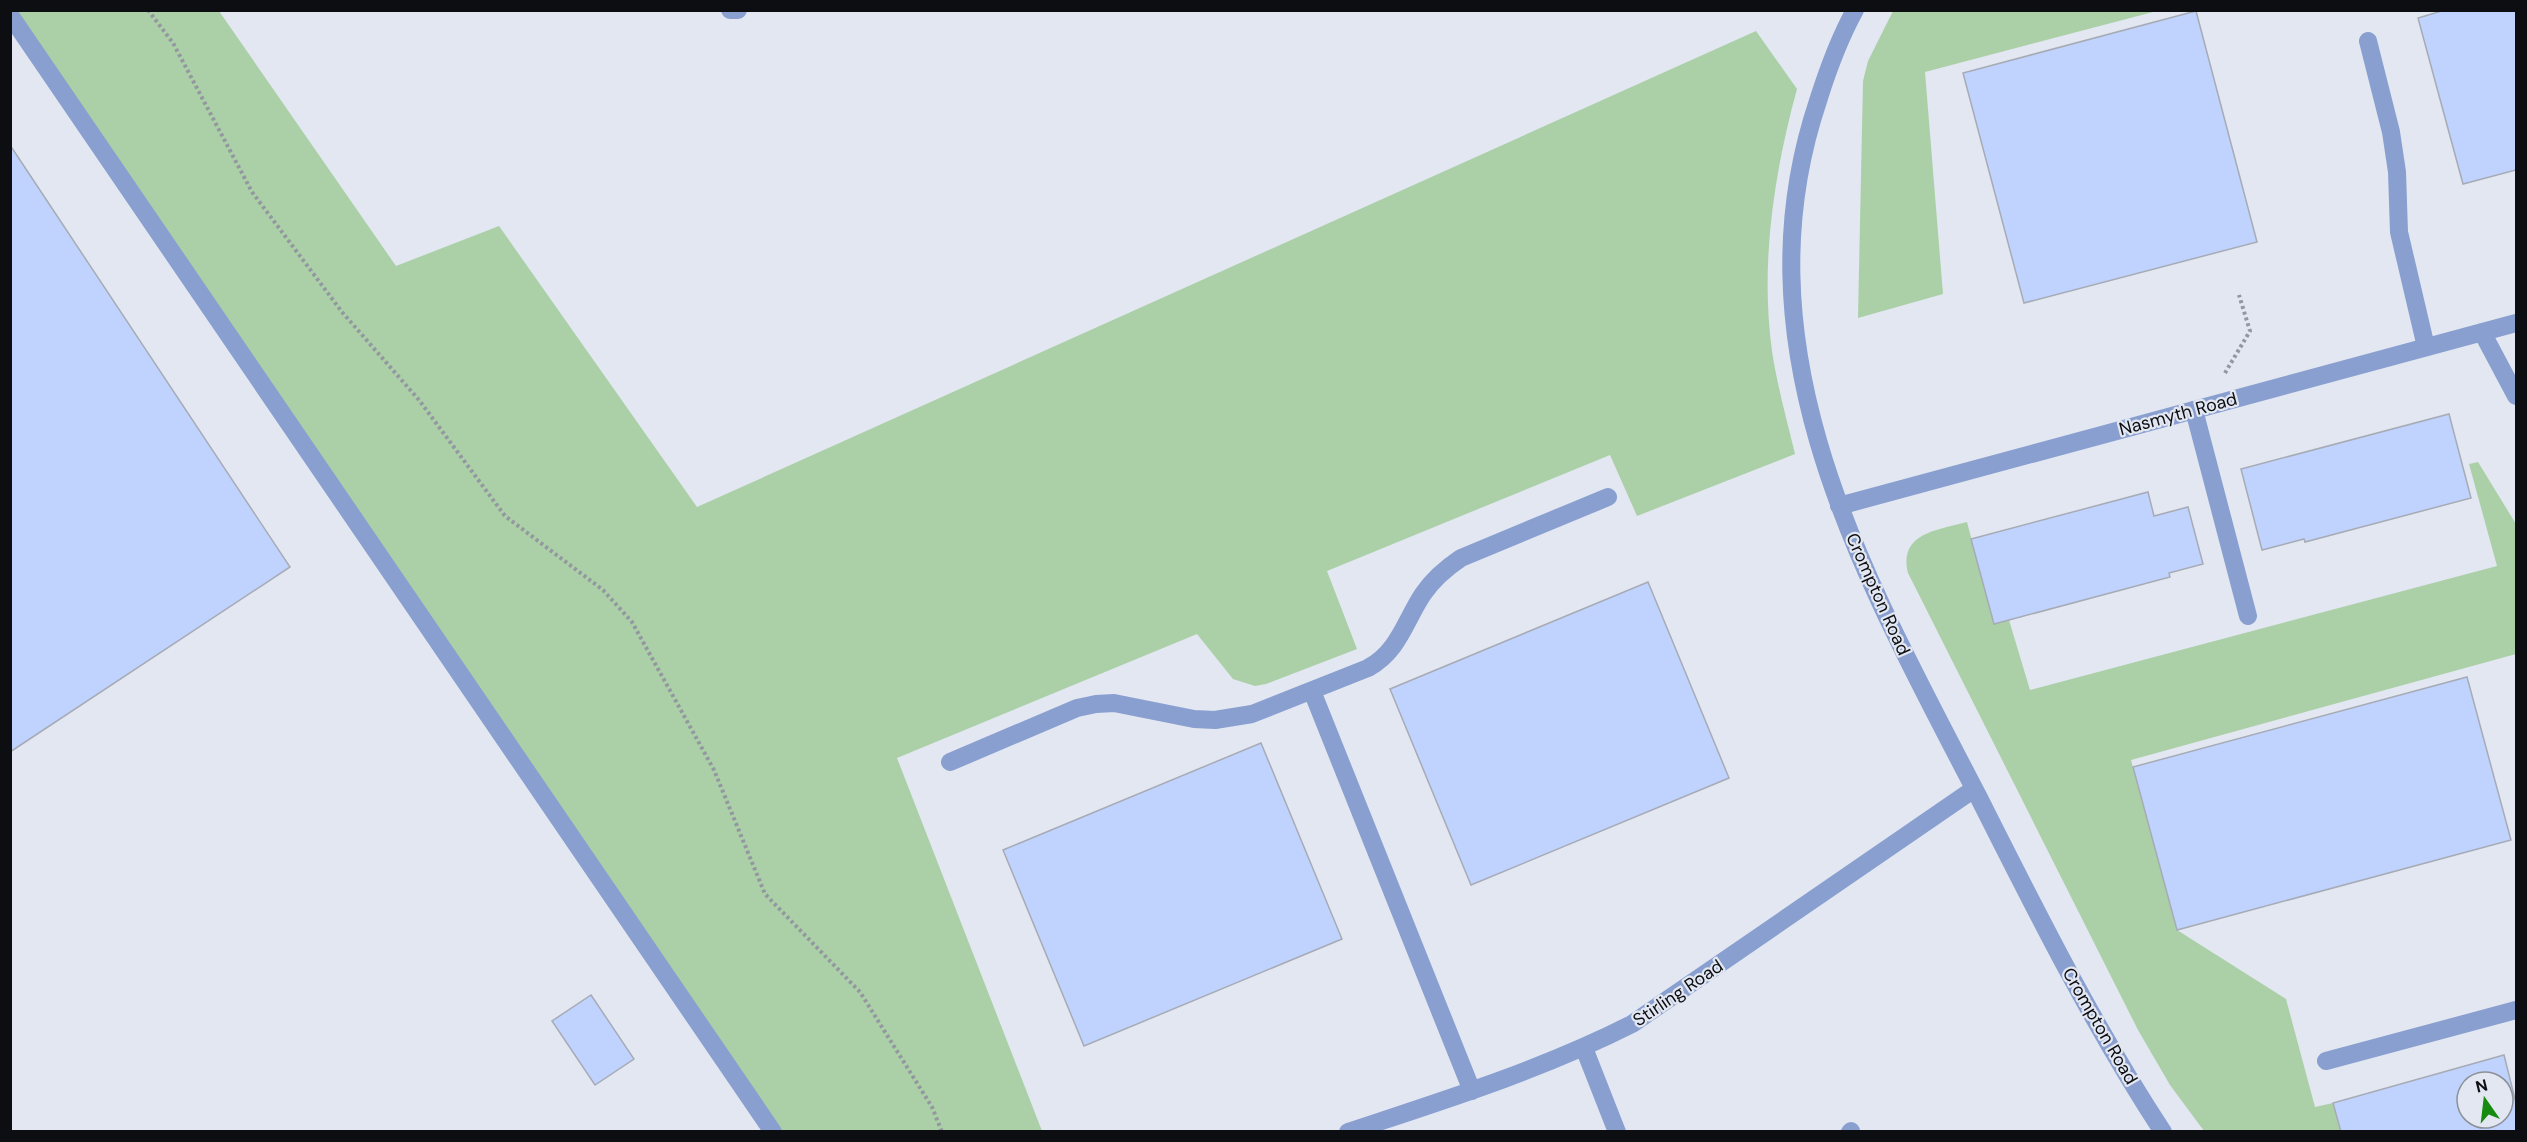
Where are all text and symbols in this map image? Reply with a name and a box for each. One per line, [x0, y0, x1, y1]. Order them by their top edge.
street label: Nasmyth Road [2116, 387, 2240, 441]
street label: Crompton Road [1840, 529, 1916, 659]
street label: Stirling Road [1628, 954, 1728, 1032]
street label: Crompton Road [2057, 963, 2143, 1089]
north arrow [2455, 1070, 2515, 1130]
text: N [2473, 1074, 2490, 1098]

